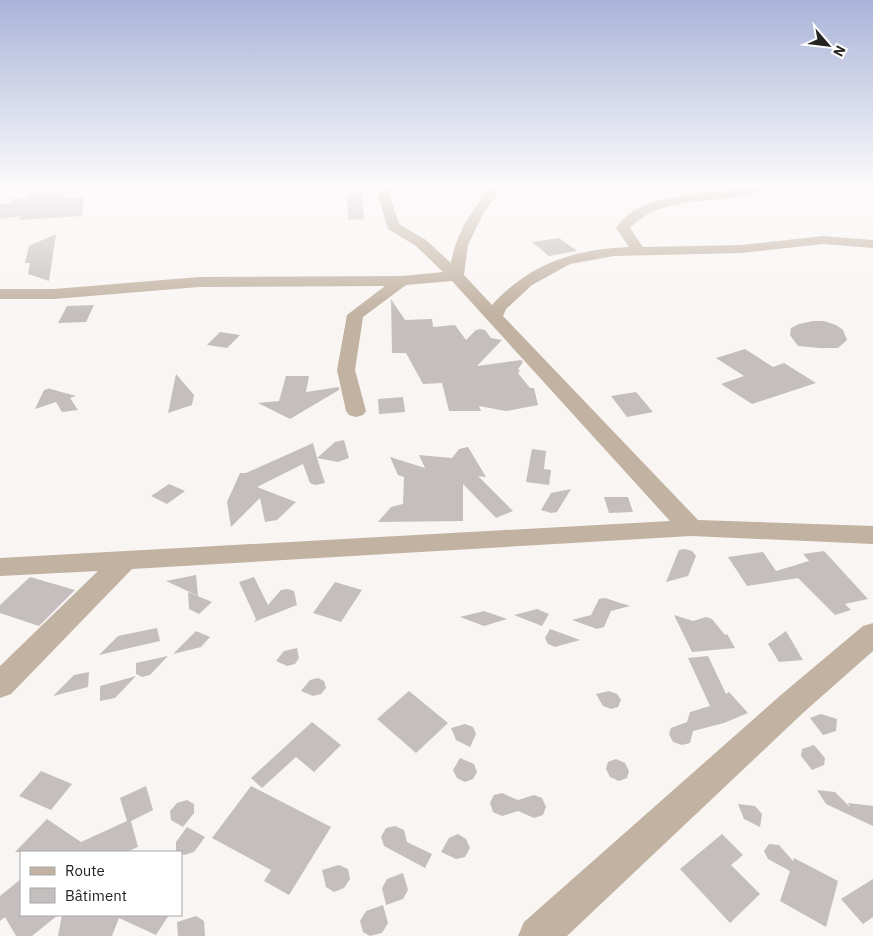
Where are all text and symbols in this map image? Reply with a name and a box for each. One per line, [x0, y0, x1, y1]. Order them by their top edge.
north arrow [803, 20, 853, 70]
text: N [829, 42, 850, 60]
legend [20, 851, 182, 916]
text: Route [65, 861, 105, 880]
text: Bâtiment [65, 886, 127, 905]

